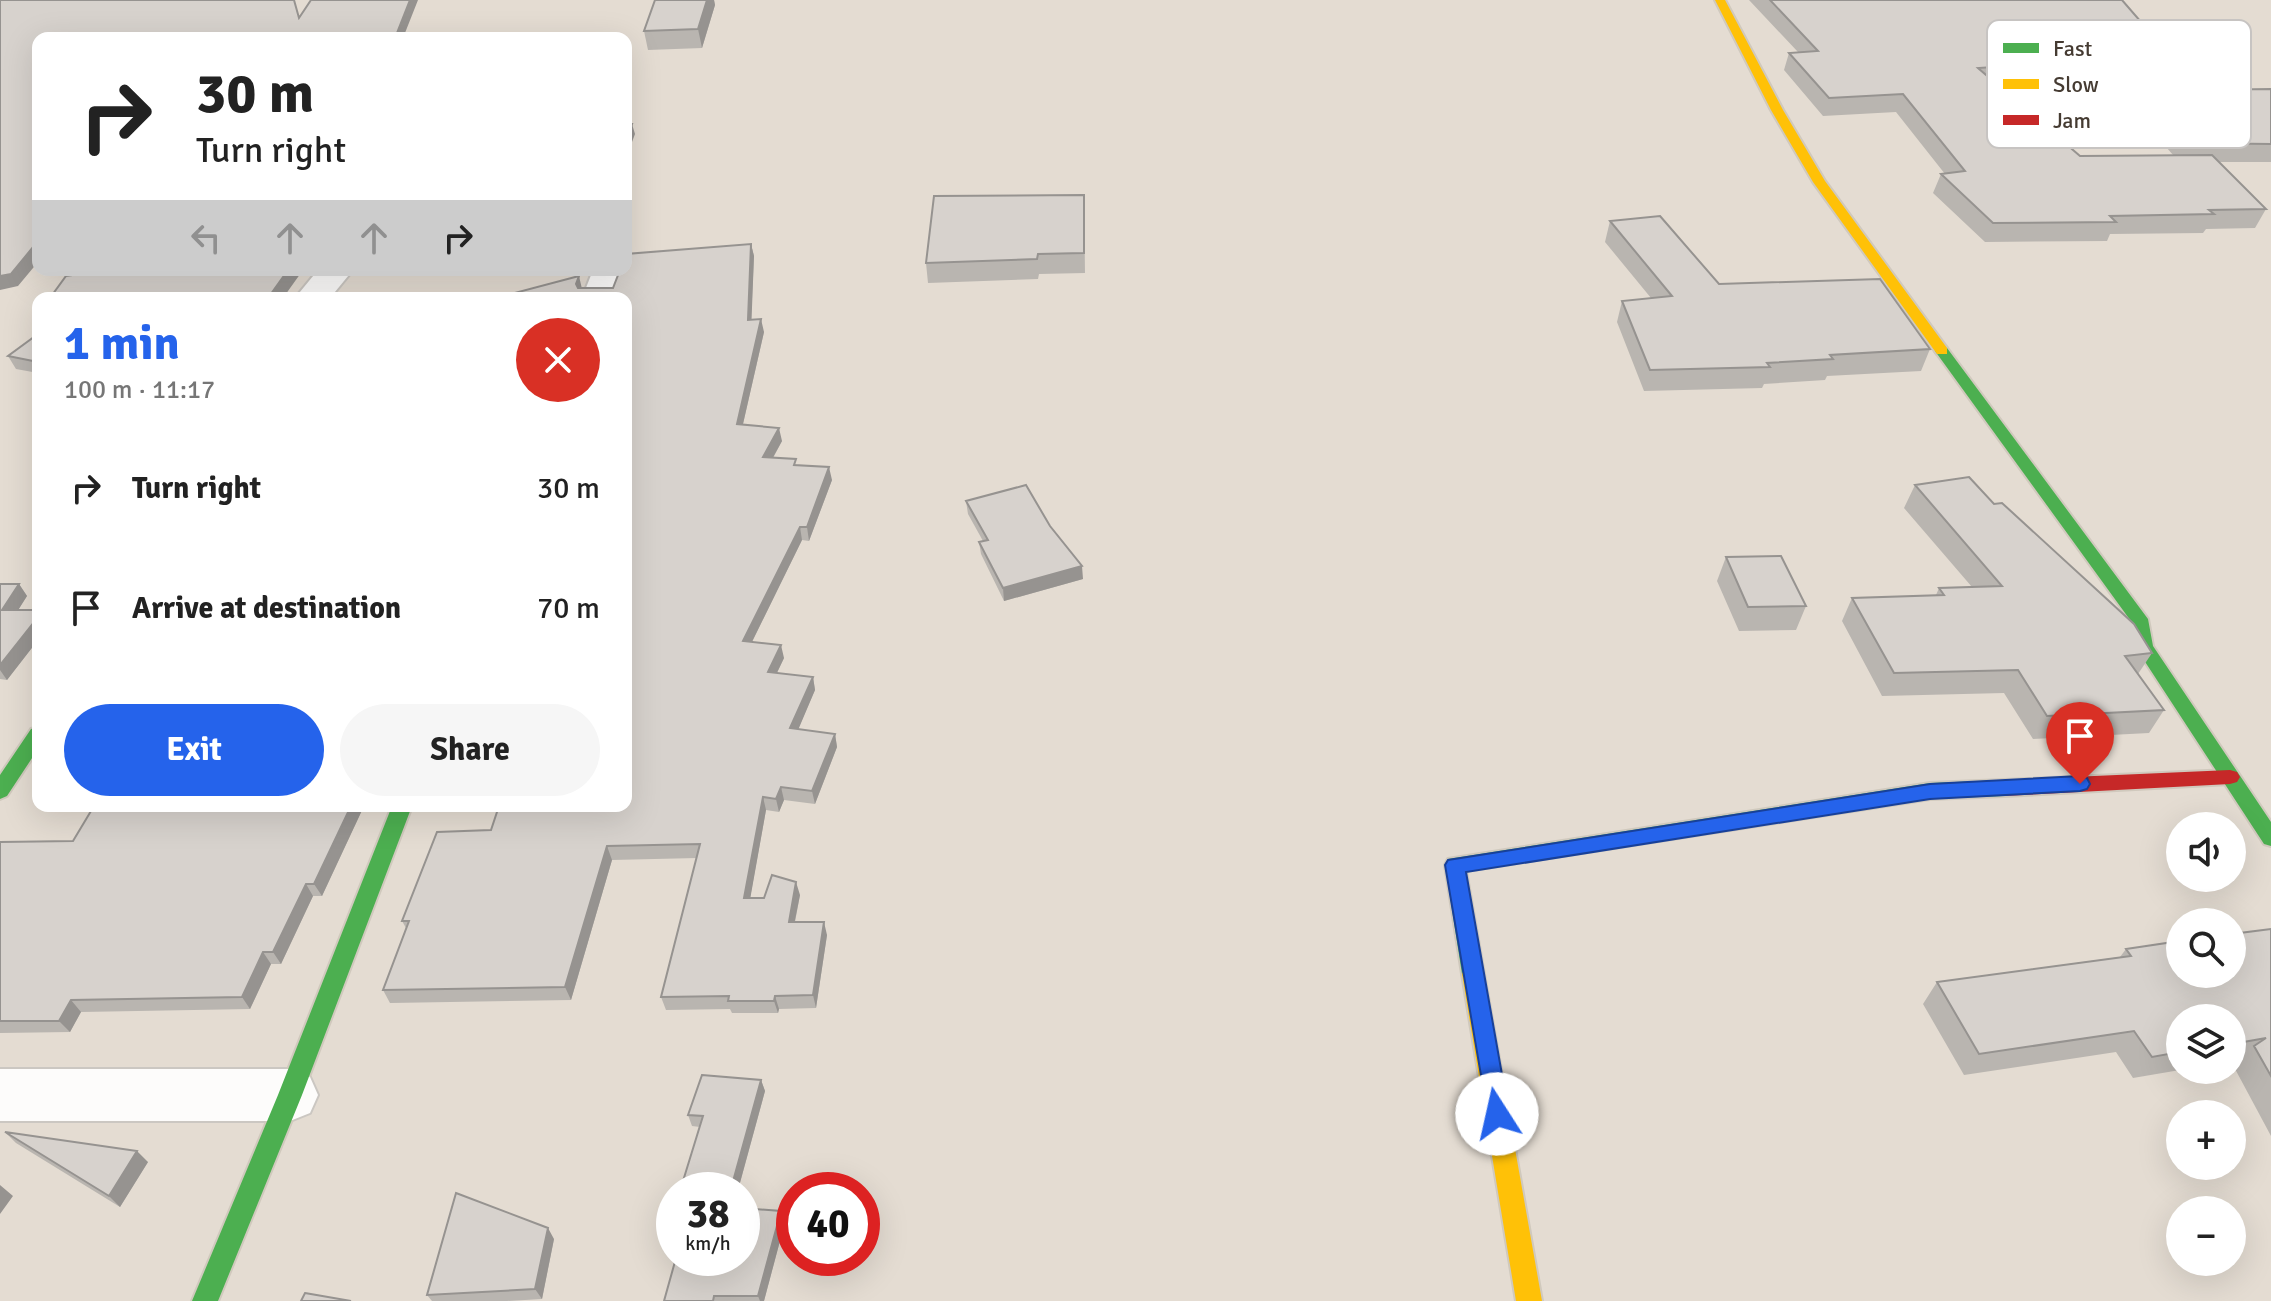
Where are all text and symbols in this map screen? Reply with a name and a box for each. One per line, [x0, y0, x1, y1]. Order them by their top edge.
legend [1987, 20, 2251, 148]
text: Fast [2053, 35, 2093, 62]
text: 30 m [196, 59, 314, 128]
icon: right [64, 64, 168, 168]
text: Slow [2053, 71, 2099, 98]
text: Jam [2053, 107, 2091, 134]
text: Turn right [196, 128, 346, 173]
icon: left [184, 216, 228, 260]
icon: ahead [268, 216, 312, 260]
icon: ahead [352, 216, 396, 260]
icon: right [436, 216, 480, 260]
text: 1 min [64, 314, 180, 373]
button: close [516, 318, 600, 402]
text: 100 m · 11:17 [64, 374, 215, 406]
icon: right [64, 466, 108, 510]
text: Turn right [132, 470, 261, 507]
text: 30 m [537, 470, 600, 507]
icon: arrive [64, 586, 108, 630]
text: Arrive at destination [132, 590, 401, 627]
text: 70 m [537, 590, 600, 627]
pin [2046, 702, 2114, 784]
button: Exit [64, 704, 324, 796]
button: Share [340, 704, 600, 796]
icon: arrive [2058, 714, 2102, 758]
map controls [2166, 812, 2246, 1276]
button: sound [2166, 812, 2246, 892]
button: search [2166, 908, 2246, 988]
button: layers [2166, 1004, 2246, 1084]
position arrow [1455, 1072, 1539, 1156]
button: + [2166, 1100, 2246, 1180]
speed limit sign: 40 [776, 1172, 880, 1276]
text: 38 [686, 1189, 730, 1239]
button: − [2166, 1196, 2246, 1276]
text: km/h [685, 1231, 731, 1256]

